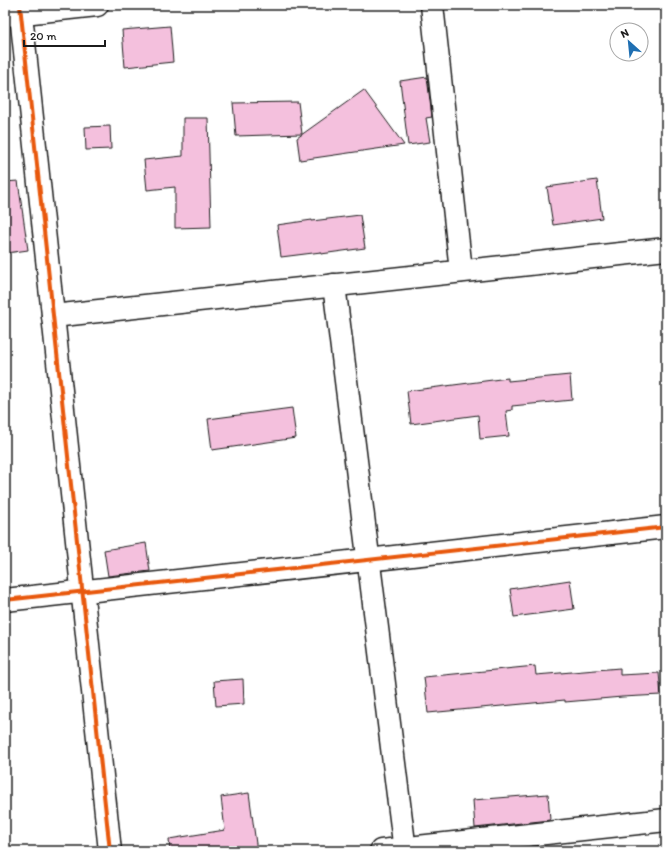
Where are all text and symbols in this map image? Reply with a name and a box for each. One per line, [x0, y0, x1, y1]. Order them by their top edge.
scale bar [24, 22, 105, 48]
north arrow [609, 22, 649, 62]
text: N [618, 26, 631, 41]
text: 20 m [30, 29, 57, 43]

